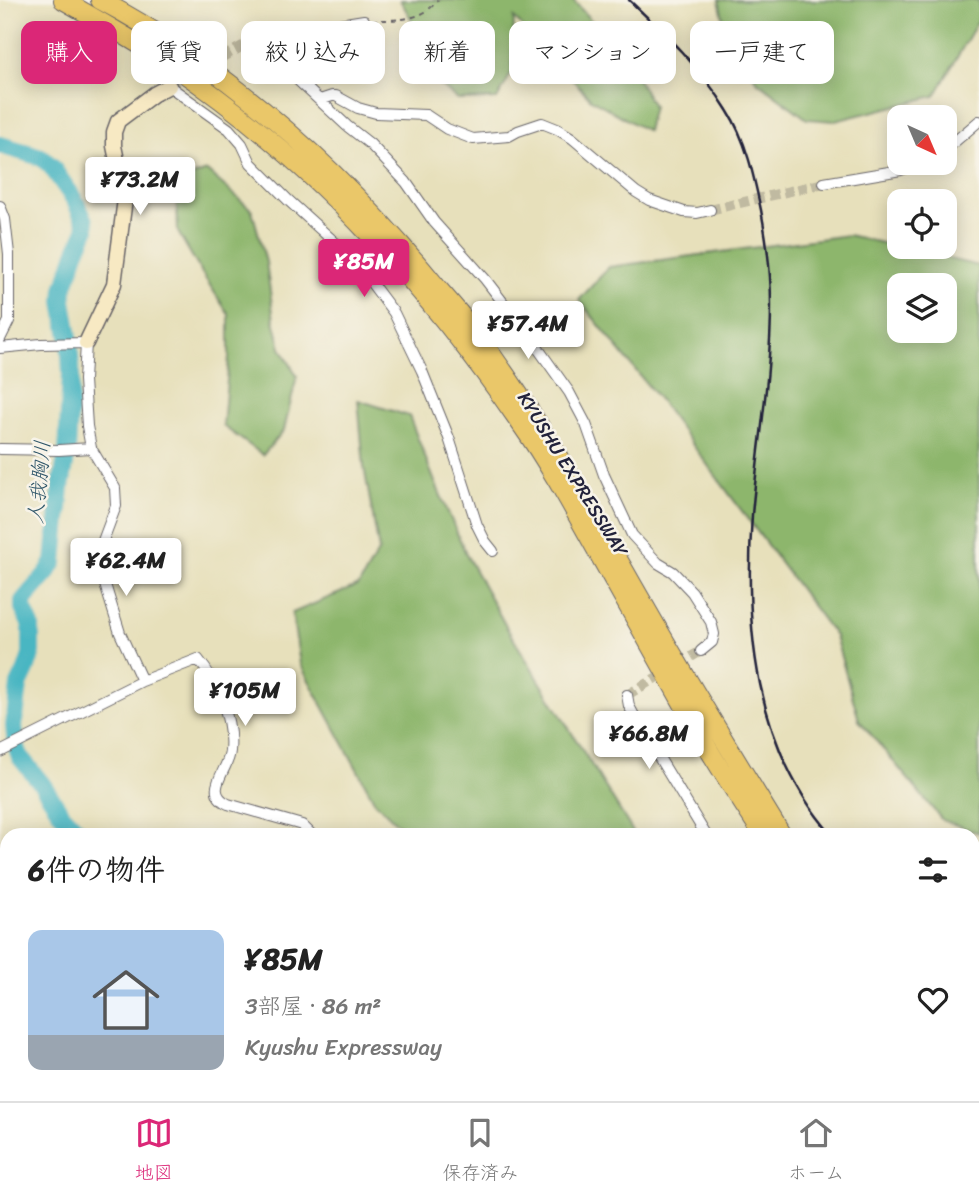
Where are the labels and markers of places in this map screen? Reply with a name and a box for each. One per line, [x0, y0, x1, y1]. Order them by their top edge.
pin: ¥73.2M [83, 158, 197, 217]
pin: ¥85M [323, 240, 405, 299]
pin: ¥57.4M [471, 302, 585, 361]
pin: ¥62.4M [69, 538, 183, 598]
pin: ¥105M [196, 668, 294, 728]
pin: ¥66.8M [592, 712, 706, 771]

